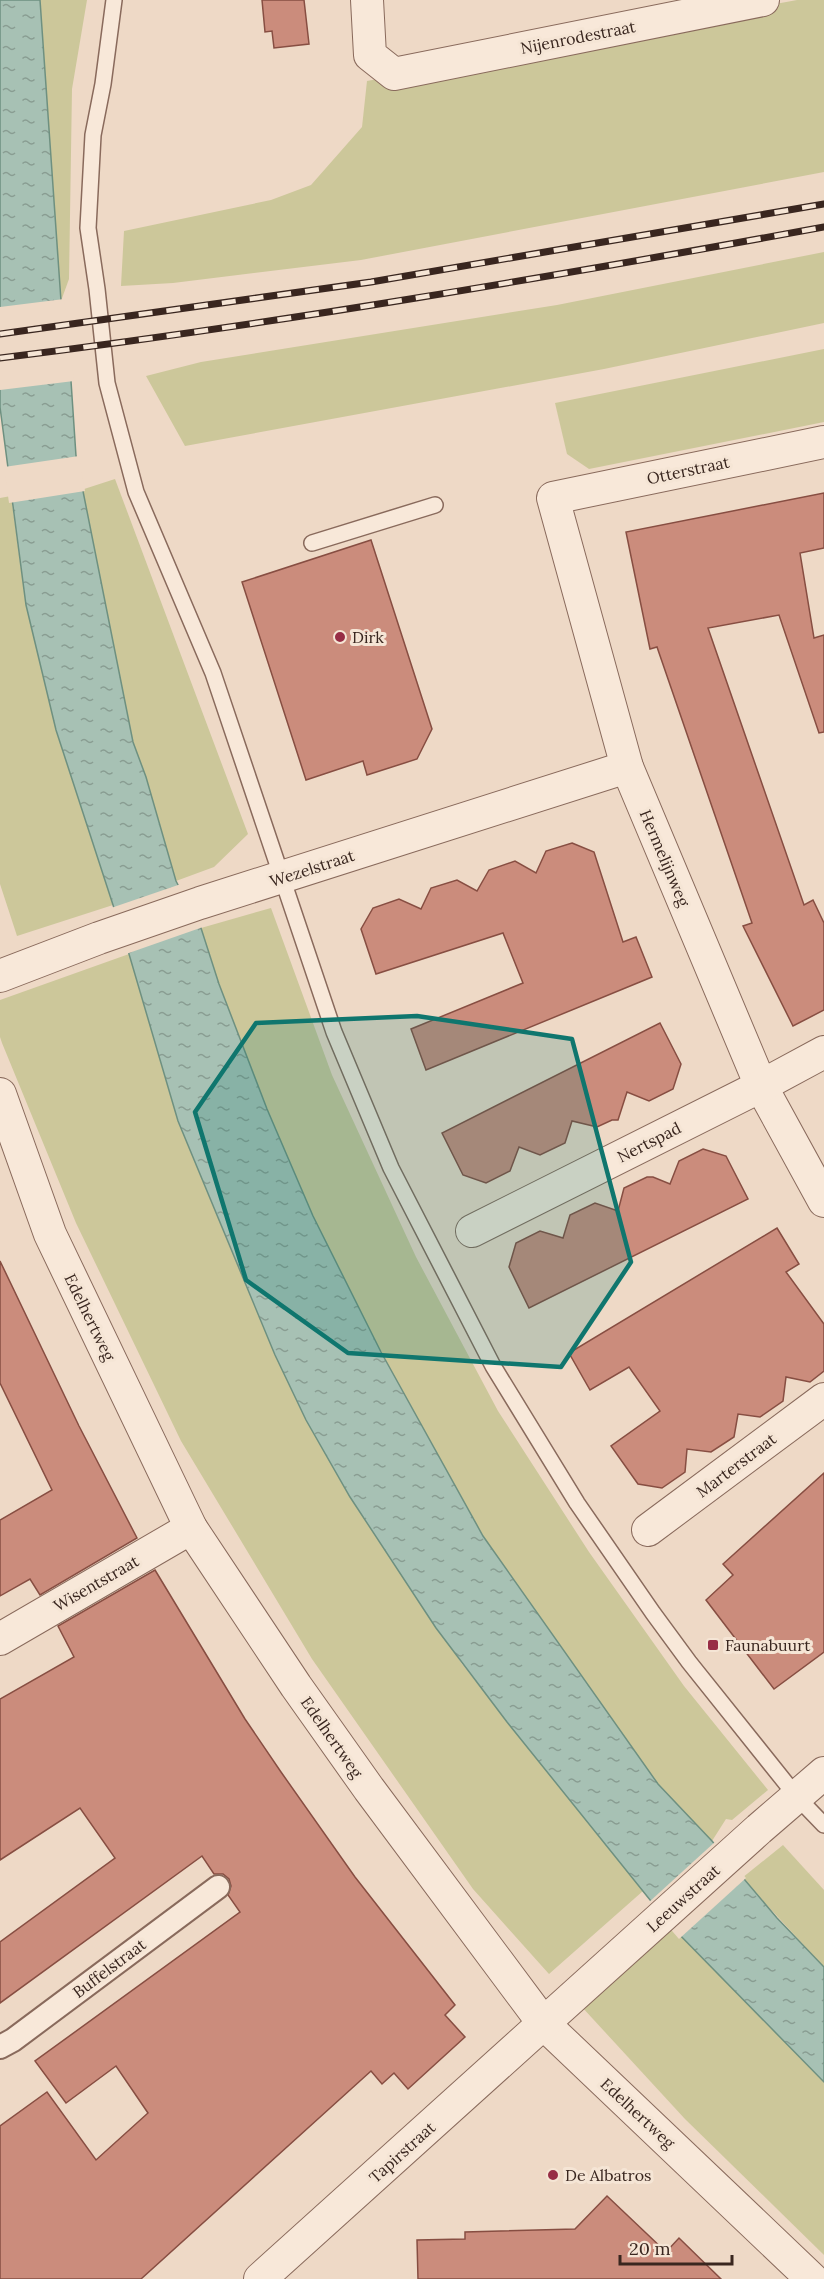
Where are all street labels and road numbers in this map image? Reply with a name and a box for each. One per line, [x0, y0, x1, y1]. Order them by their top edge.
street label: Nijenrodestraat [519, 16, 638, 58]
street label: Otterstraat [645, 451, 732, 488]
street label: Hermelijnweg [636, 807, 695, 911]
street label: Wezelstraat [267, 845, 358, 891]
street label: Nertspad [614, 1117, 685, 1167]
street label: Edelhertweg [60, 1270, 120, 1365]
street label: Marterstraat [692, 1428, 781, 1502]
street label: Wisentstraat [50, 1550, 143, 1615]
street label: Edelhertweg [297, 1693, 368, 1782]
street label: Leeuwstraat [642, 1859, 724, 1936]
street label: Buffelstraat [69, 1934, 150, 2002]
street label: Edelhertweg [597, 2073, 680, 2153]
street label: Tapirstraat [365, 2117, 440, 2187]

